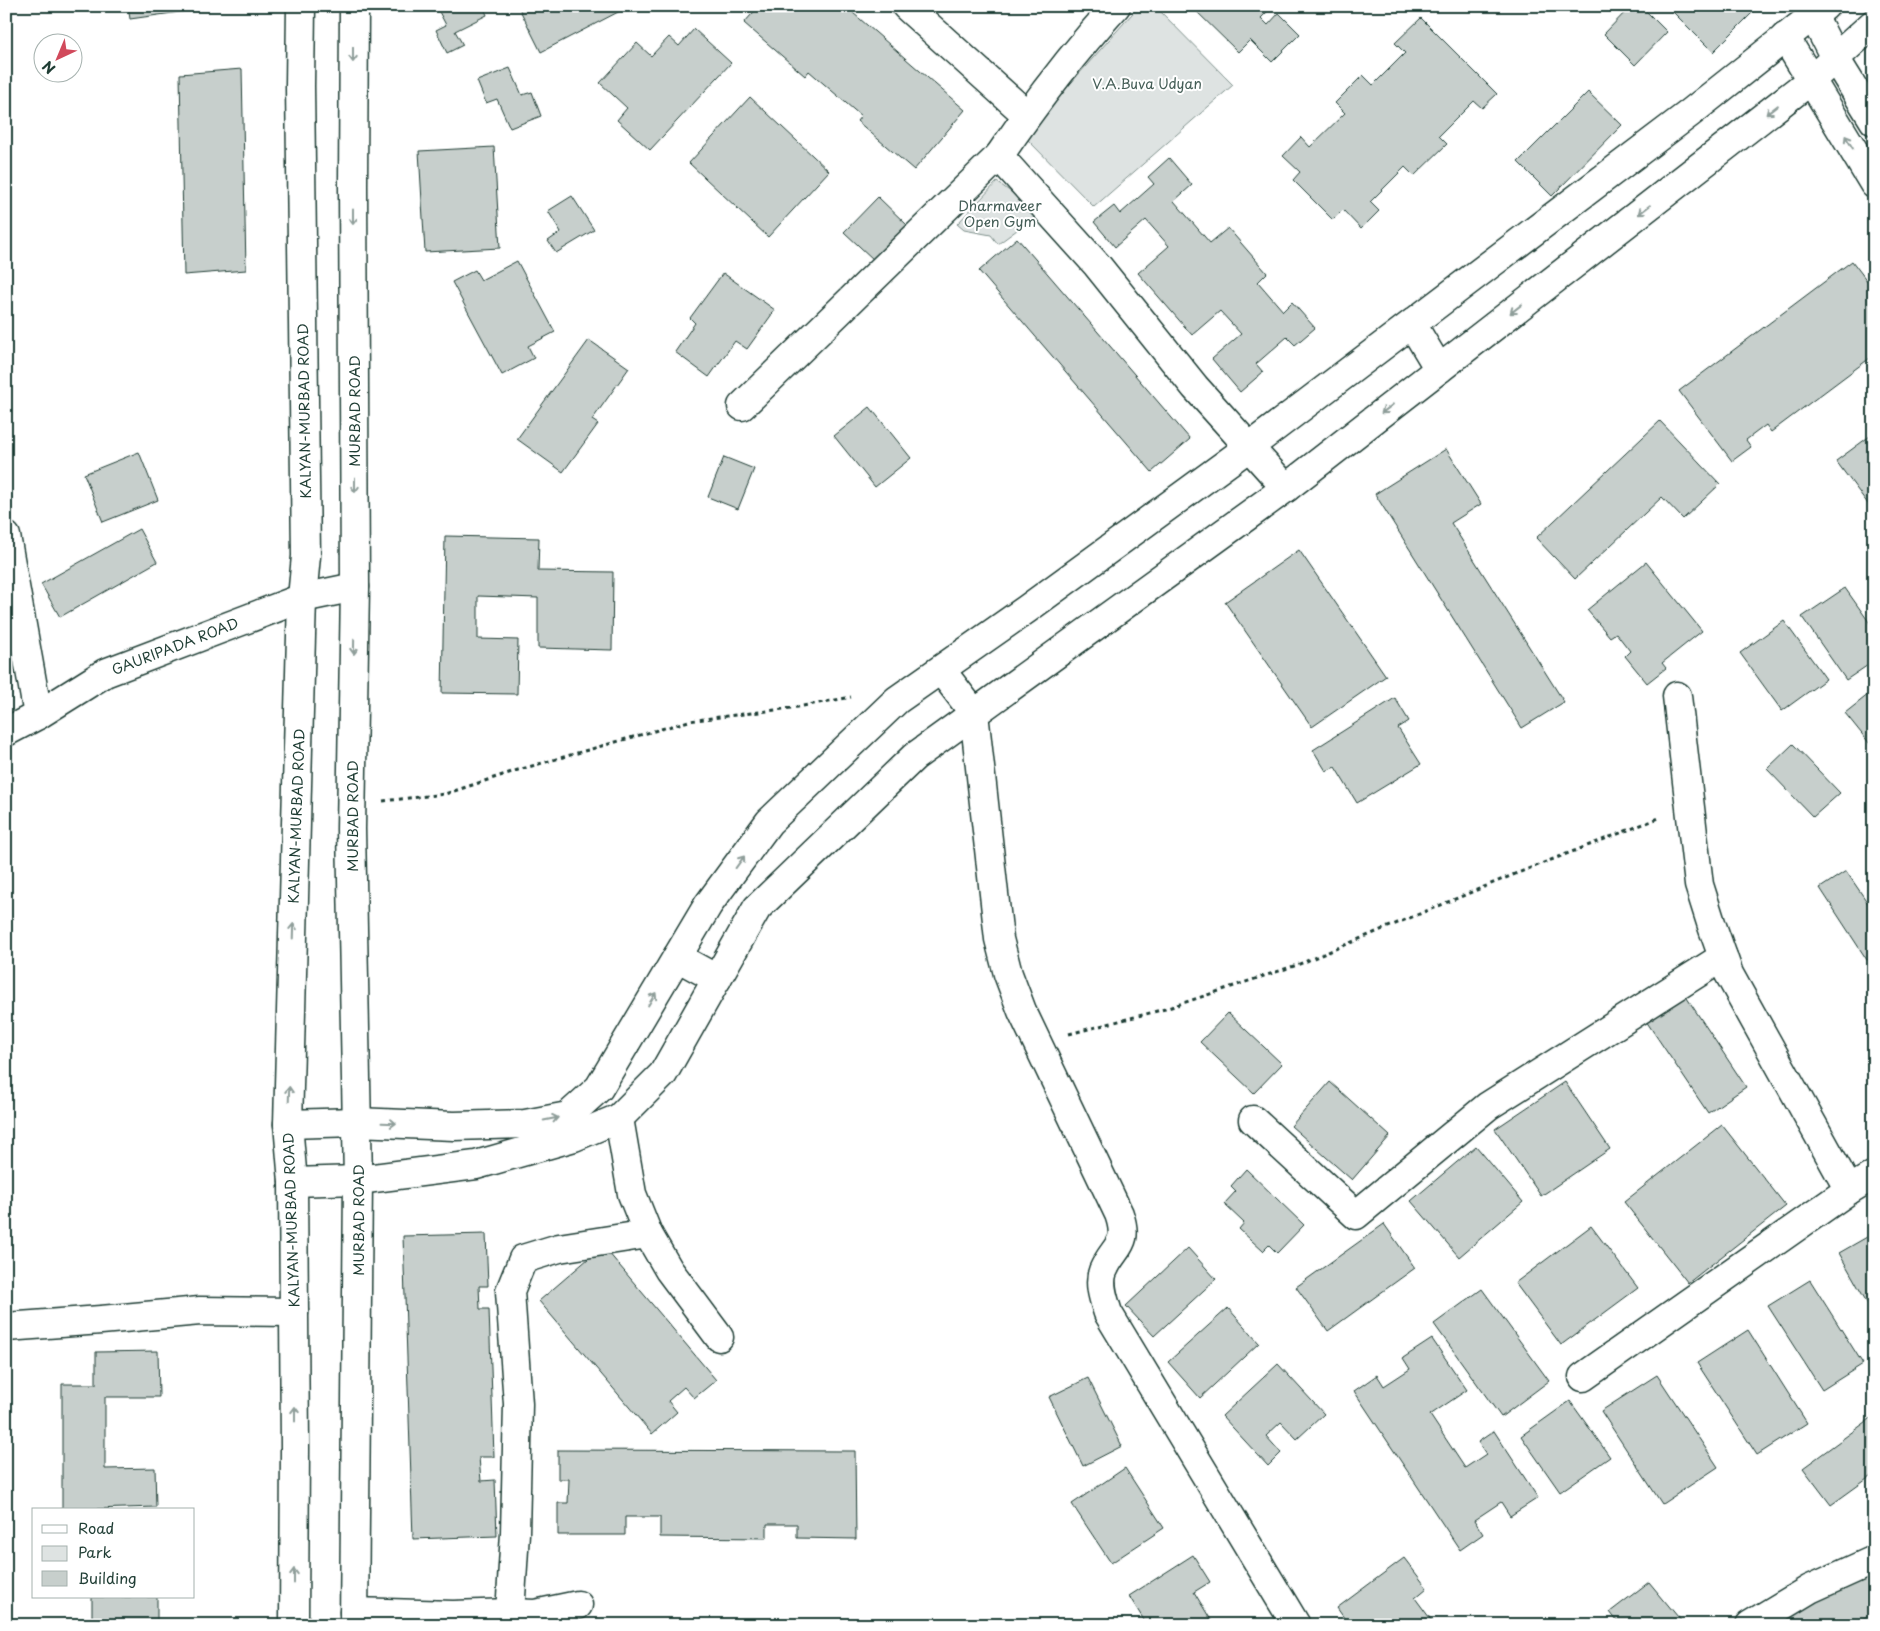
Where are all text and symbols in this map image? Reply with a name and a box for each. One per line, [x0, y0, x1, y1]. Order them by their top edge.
north arrow [32, 32, 82, 82]
one-way arrow [349, 47, 358, 63]
text: N [37, 56, 60, 79]
park label: V.A.Buva Udyan [1092, 73, 1202, 94]
one-way arrow [1766, 104, 1779, 115]
one-way arrow [1843, 136, 1853, 150]
park label: Dharmaveer Open Gym [958, 195, 1042, 232]
one-way arrow [1638, 204, 1651, 215]
one-way arrow [348, 209, 358, 225]
one-way arrow [1510, 304, 1523, 315]
street label: KALYAN-MURBAD ROAD [292, 323, 316, 499]
street label: MURBAD ROAD [344, 355, 365, 467]
one-way arrow [1381, 403, 1394, 414]
one-way arrow [350, 476, 360, 493]
street label: GAURIPADA ROAD [108, 612, 242, 680]
one-way arrow [349, 639, 359, 655]
street label: KALYAN-MURBAD ROAD [282, 728, 310, 904]
street label: MURBAD ROAD [342, 760, 363, 872]
one-way arrow [734, 856, 745, 869]
one-way arrow [289, 924, 298, 940]
one-way arrow [648, 992, 658, 1006]
one-way arrow [284, 1086, 294, 1102]
one-way arrow [543, 1114, 559, 1123]
one-way arrow [381, 1119, 397, 1128]
street label: KALYAN-MURBAD ROAD [277, 1132, 305, 1308]
street label: MURBAD ROAD [348, 1164, 369, 1276]
one-way arrow [290, 1406, 300, 1422]
legend [32, 1508, 195, 1598]
text: Road [78, 1516, 114, 1539]
text: Park [78, 1540, 112, 1563]
text: Building [78, 1566, 137, 1589]
one-way arrow [289, 1568, 299, 1584]

